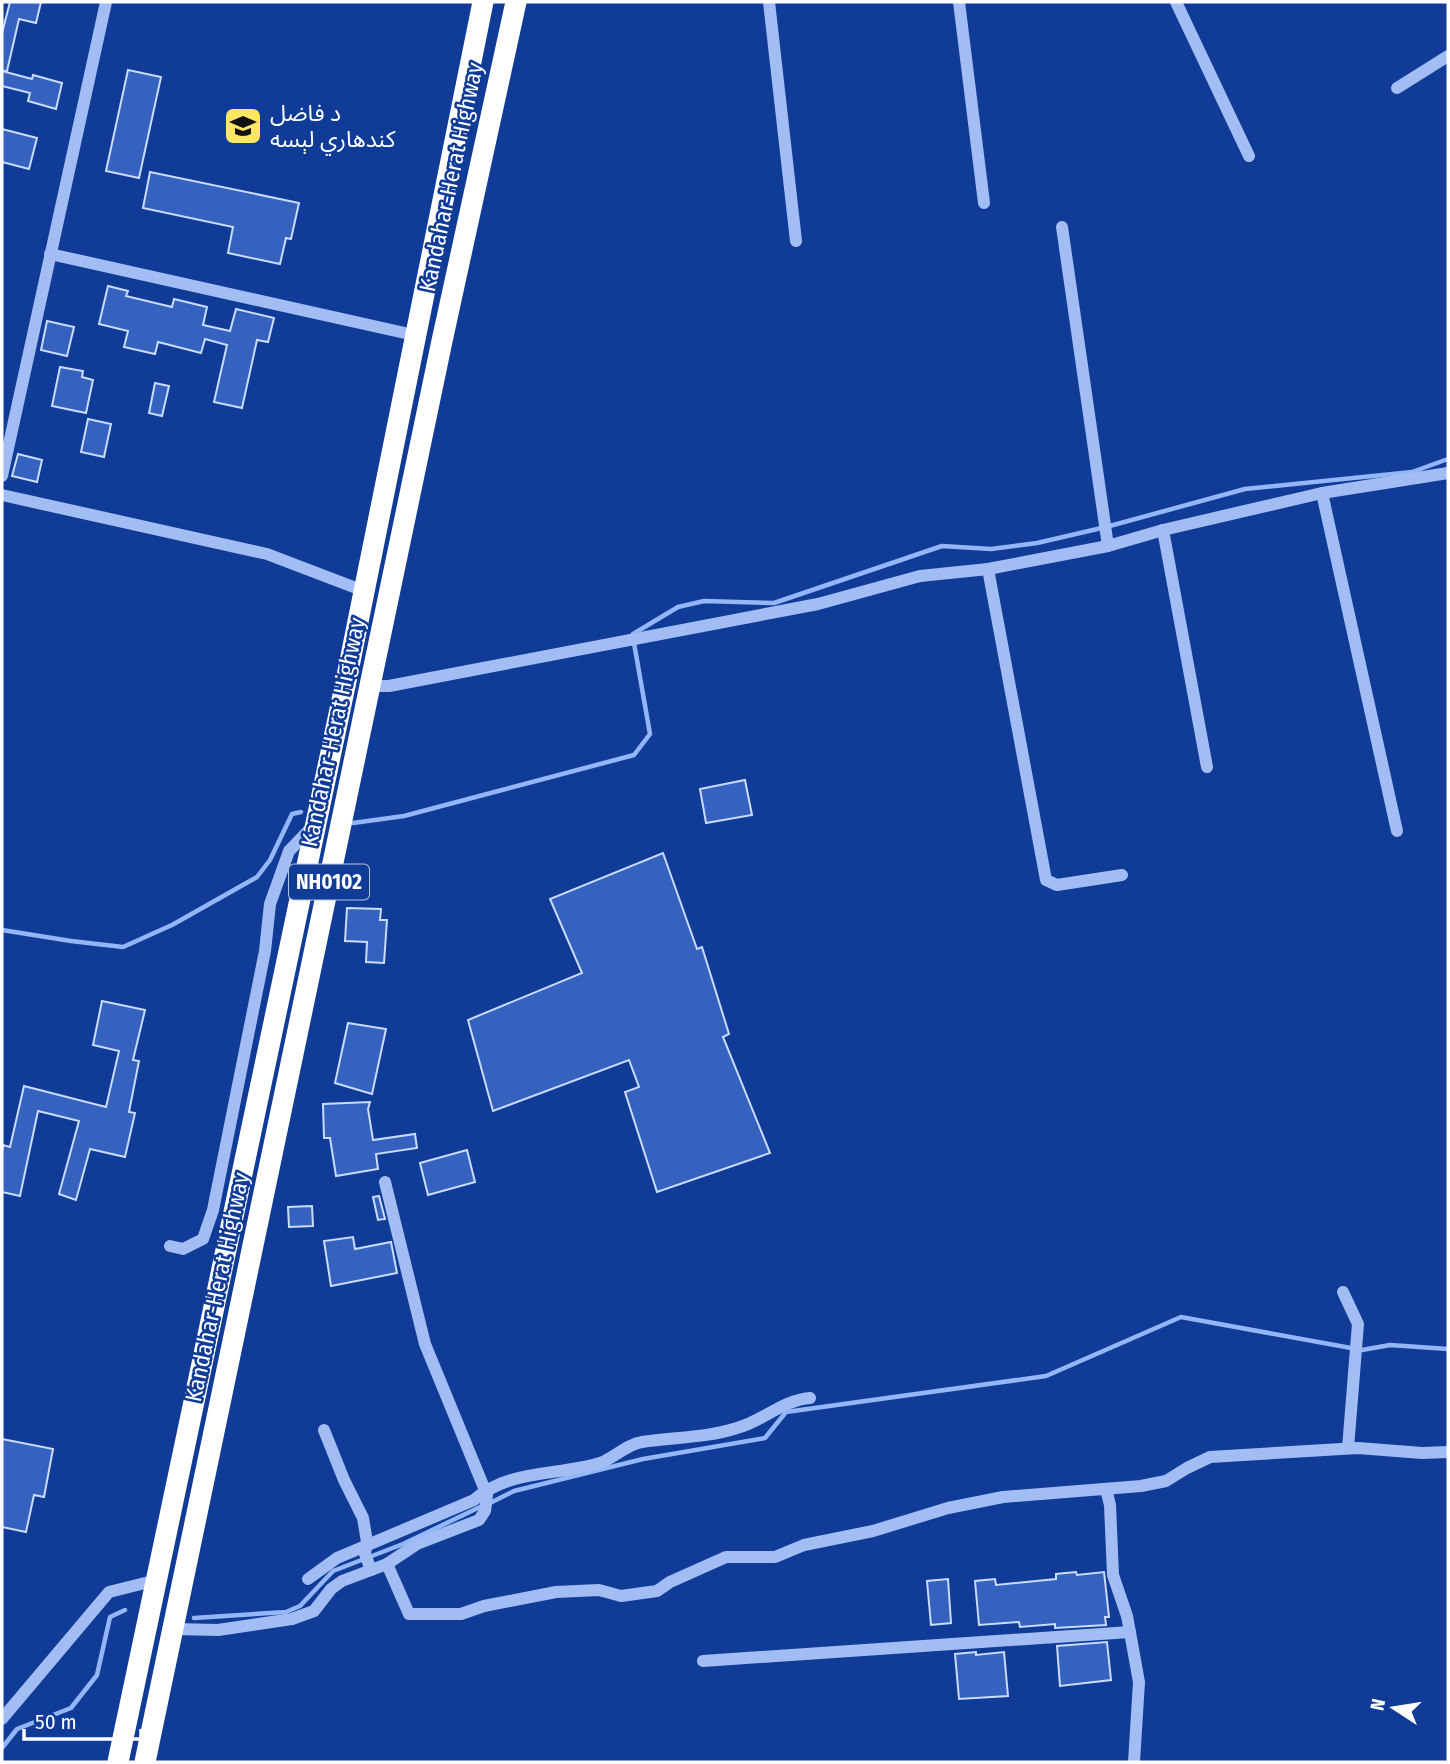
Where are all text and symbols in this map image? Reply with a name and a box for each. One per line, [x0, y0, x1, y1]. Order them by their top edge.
street label: Kandahar-Herat Highway [413, 59, 489, 294]
place label: د فاضل کندهاري لېسه [270, 99, 396, 156]
school or university icon: د فاضل کندهاري لېسه [222, 105, 264, 147]
street label: Kandahar-Herat Highway [295, 614, 371, 849]
road number: NH0102 [289, 864, 369, 900]
street label: Kandahar-Herat Highway [179, 1169, 255, 1404]
north arrow [1359, 1673, 1429, 1743]
text: N [1365, 1697, 1390, 1713]
scale bar [24, 1698, 142, 1742]
text: 50 m [35, 1709, 77, 1735]

